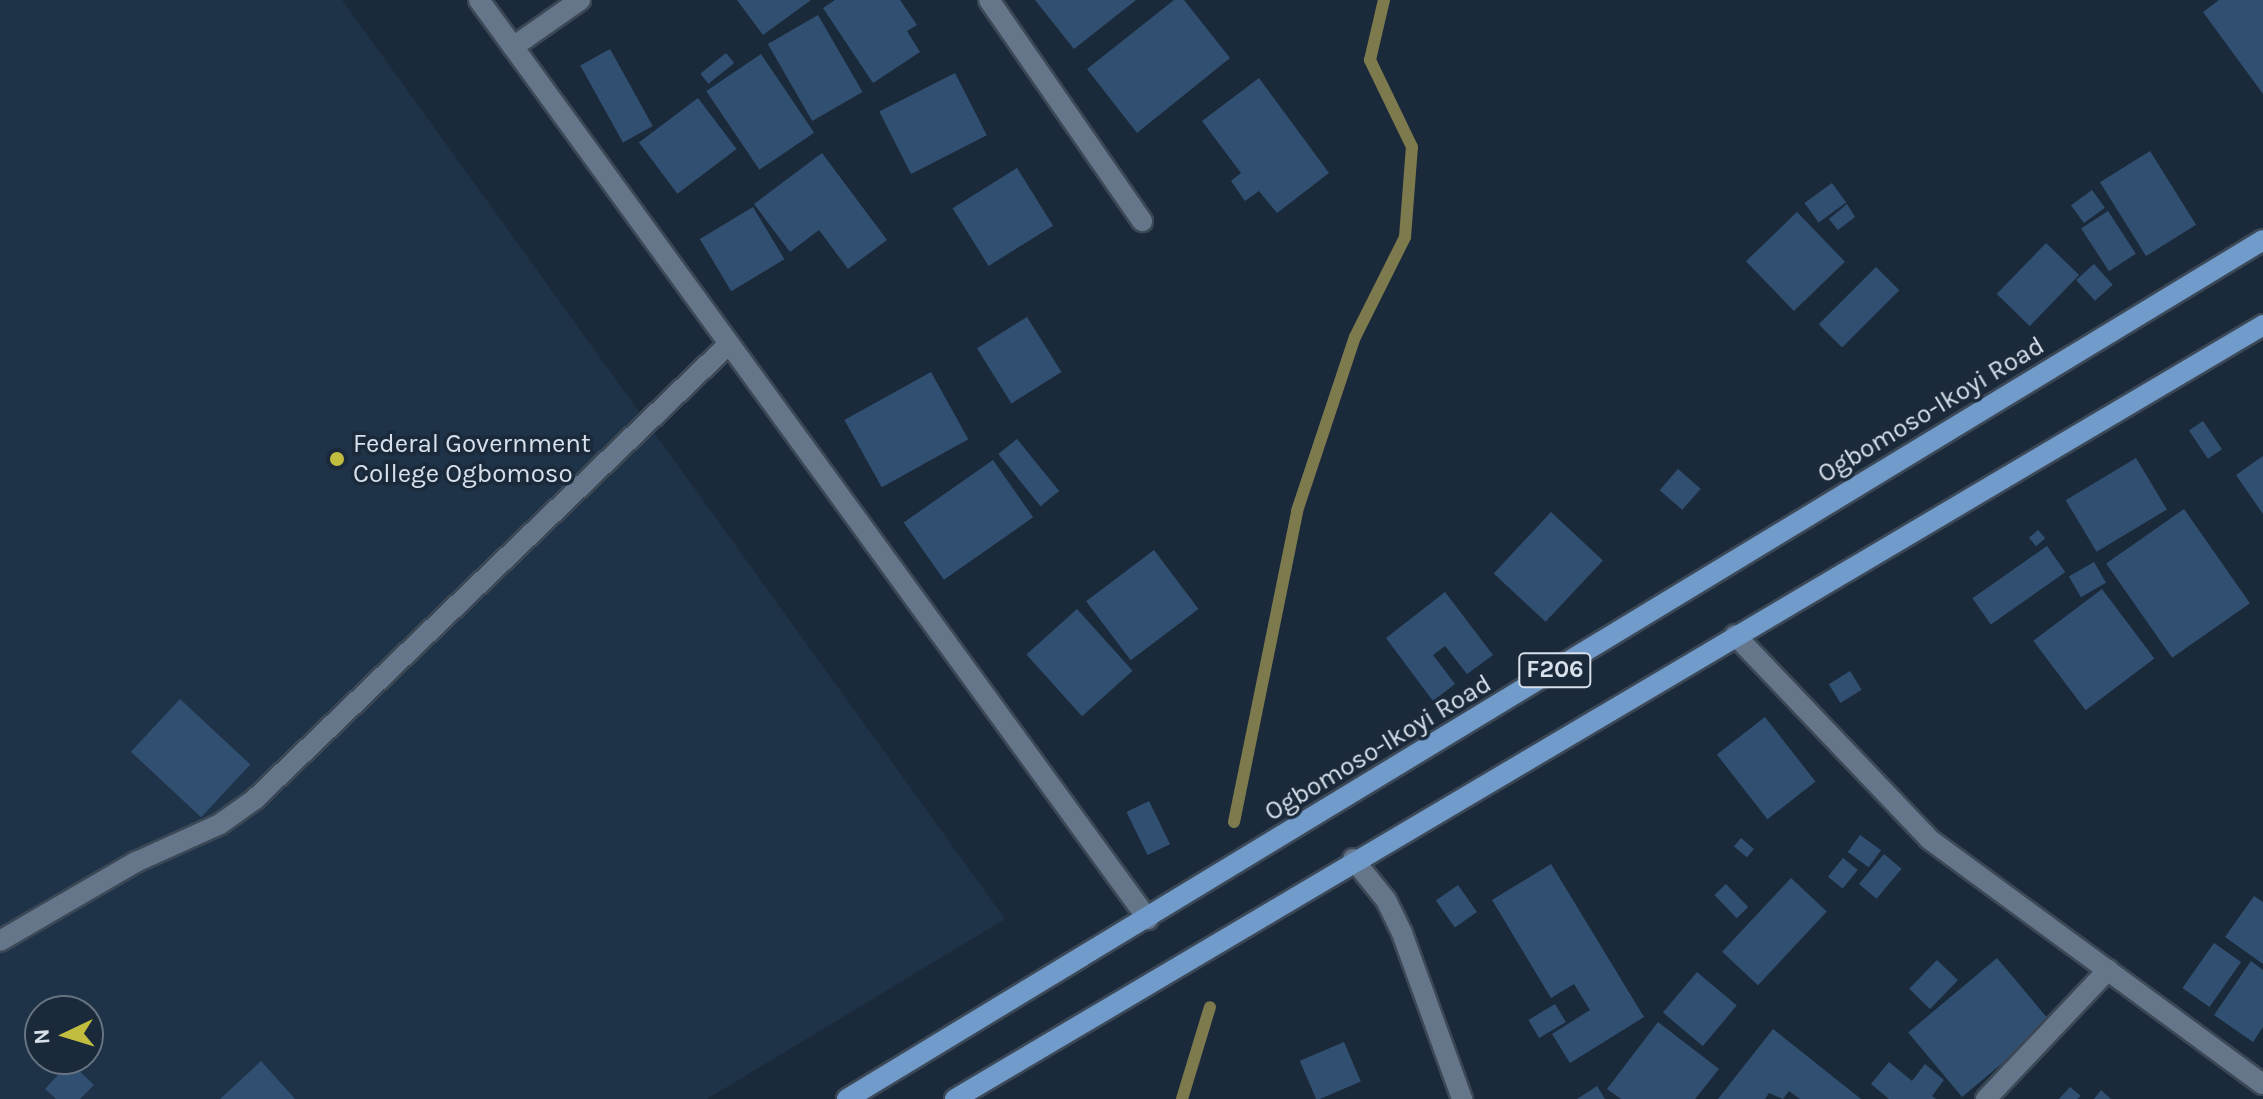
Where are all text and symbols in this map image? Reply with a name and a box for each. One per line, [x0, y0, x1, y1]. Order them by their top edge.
street label: Ogbomoso-Ikoyi Road [1812, 330, 2050, 490]
place label: Federal Government College Ogbomoso [353, 428, 591, 490]
marker: Federal Government College Ogbomoso [328, 450, 346, 468]
road number: F206 [1517, 650, 1593, 690]
street label: Ogbomoso-Ikoyi Road [1259, 668, 1497, 828]
north arrow [24, 995, 104, 1075]
text: N [29, 1028, 56, 1045]

